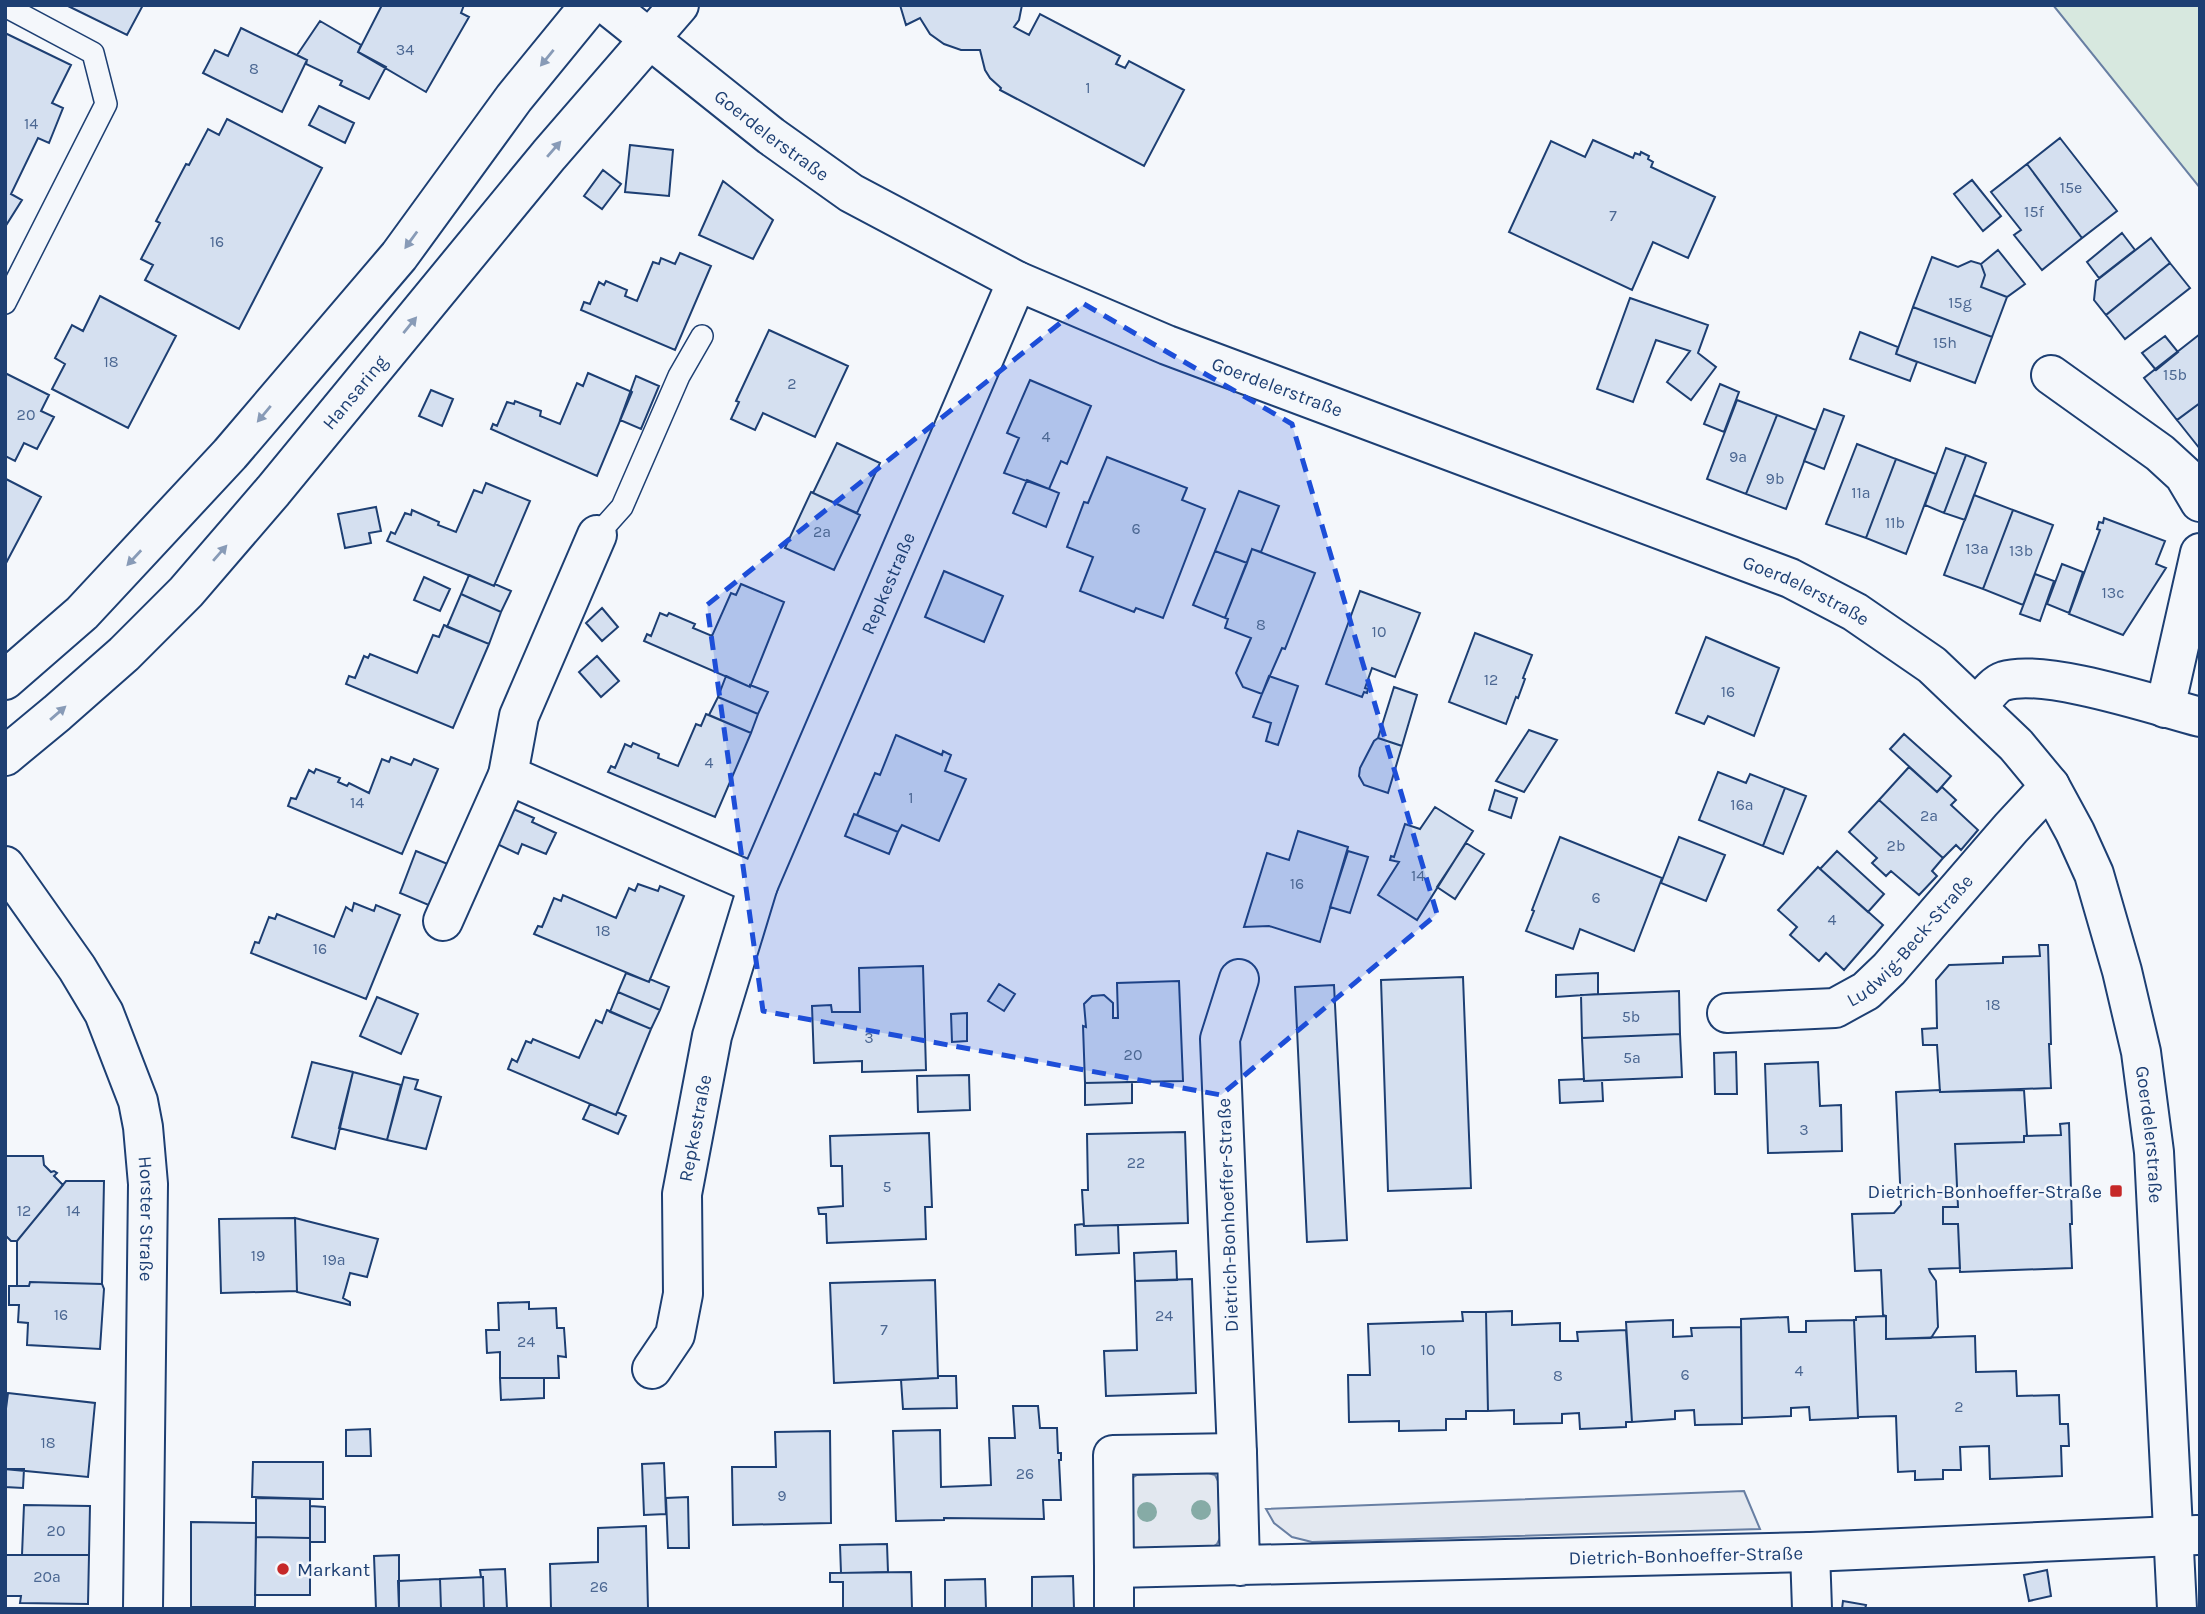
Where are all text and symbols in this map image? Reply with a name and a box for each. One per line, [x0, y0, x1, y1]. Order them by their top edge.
house number: 34 [396, 40, 414, 59]
one-way arrow [540, 49, 555, 66]
house number: 8 [249, 59, 259, 78]
house number: 1 [1085, 78, 1091, 97]
street label: Goerdelerstraße [710, 85, 833, 186]
house number: 14 [24, 114, 38, 133]
one-way arrow [546, 140, 562, 158]
house number: 15e [2060, 178, 2082, 197]
house number: 15f [2024, 202, 2044, 221]
house number: 7 [1609, 206, 1617, 225]
one-way arrow [404, 231, 418, 249]
house number: 16 [210, 232, 224, 251]
house number: 15g [1948, 293, 1972, 312]
one-way arrow [402, 316, 417, 333]
house number: 15h [1933, 333, 1957, 352]
street label: Hansaring [318, 351, 392, 434]
house number: 18 [103, 352, 119, 371]
street label: Goerdelerstraße [1209, 353, 1346, 422]
house number: 15b [2163, 365, 2187, 384]
house number: 2 [787, 374, 797, 393]
house number: 20 [17, 405, 35, 424]
one-way arrow [256, 405, 272, 423]
house number: 4 [1042, 427, 1051, 446]
house number: 9a [1729, 447, 1747, 466]
house number: 9b [1766, 469, 1784, 488]
house number: 11a [1851, 483, 1871, 502]
house number: 11b [1885, 513, 1905, 532]
house number: 6 [1131, 519, 1141, 538]
house number: 2a [813, 522, 831, 541]
street label: Repkestraße [857, 529, 920, 638]
house number: 13a [1965, 539, 1989, 558]
house number: 13b [2009, 541, 2033, 560]
one-way arrow [212, 545, 227, 562]
one-way arrow [126, 549, 142, 566]
street label: Goerdelerstraße [1740, 551, 1873, 631]
house number: 13c [2102, 583, 2125, 602]
house number: 8 [1256, 615, 1266, 634]
house number: 10 [1372, 622, 1386, 641]
house number: 12 [1484, 670, 1498, 689]
house number: 16 [1721, 682, 1735, 701]
one-way arrow [49, 706, 66, 721]
house number: 4 [705, 753, 714, 772]
house number: 1 [908, 788, 914, 807]
house number: 14 [350, 793, 364, 812]
house number: 16a [1730, 795, 1754, 814]
house number: 2a [1920, 806, 1938, 825]
house number: 2b [1887, 836, 1905, 855]
house number: 14 [1411, 866, 1425, 885]
street label: Ludwig-Beck-Straße [1843, 870, 1978, 1012]
house number: 16 [1290, 874, 1304, 893]
house number: 6 [1591, 888, 1601, 907]
house number: 4 [1828, 910, 1837, 929]
house number: 18 [595, 921, 611, 940]
house number: 16 [313, 939, 327, 958]
house number: 18 [1985, 995, 2001, 1014]
house number: 5b [1622, 1007, 1640, 1026]
house number: 3 [864, 1028, 874, 1047]
house number: 20 [1124, 1045, 1142, 1064]
house number: 5a [1623, 1048, 1641, 1067]
street label: Goerdelerstraße [2131, 1065, 2167, 1204]
street label: Repkestraße [675, 1073, 716, 1184]
street label: Dietrich-Bonhoeffer-Straße [1213, 1097, 1243, 1332]
house number: 3 [1799, 1120, 1809, 1139]
house number: 22 [1127, 1153, 1145, 1172]
street label: Horster Straße [134, 1155, 158, 1282]
house number: 5 [882, 1177, 892, 1196]
place label: Dietrich-Bonhoeffer-Straße [1868, 1181, 2102, 1203]
marker: Dietrich-Bonhoeffer-Straße [2108, 1183, 2124, 1199]
house number: 12 [17, 1201, 31, 1220]
house number: 14 [66, 1201, 80, 1220]
house number: 19 [251, 1246, 265, 1265]
house number: 19a [322, 1250, 346, 1269]
house number: 16 [54, 1305, 68, 1324]
house number: 24 [1155, 1306, 1173, 1325]
house number: 7 [880, 1320, 888, 1339]
house number: 24 [517, 1332, 535, 1351]
house number: 10 [1421, 1340, 1435, 1359]
house number: 4 [1795, 1361, 1804, 1380]
house number: 6 [1680, 1365, 1690, 1384]
house number: 8 [1553, 1366, 1563, 1385]
house number: 2 [1954, 1397, 1964, 1416]
house number: 18 [40, 1433, 56, 1452]
house number: 26 [1016, 1464, 1034, 1483]
house number: 9 [777, 1486, 787, 1505]
house number: 20 [47, 1521, 65, 1540]
street label: Dietrich-Bonhoeffer-Straße [1568, 1542, 1803, 1570]
place label: Markant [297, 1559, 370, 1581]
marker: Markant [275, 1561, 291, 1577]
house number: 20a [33, 1567, 61, 1586]
house number: 26 [590, 1577, 608, 1596]

